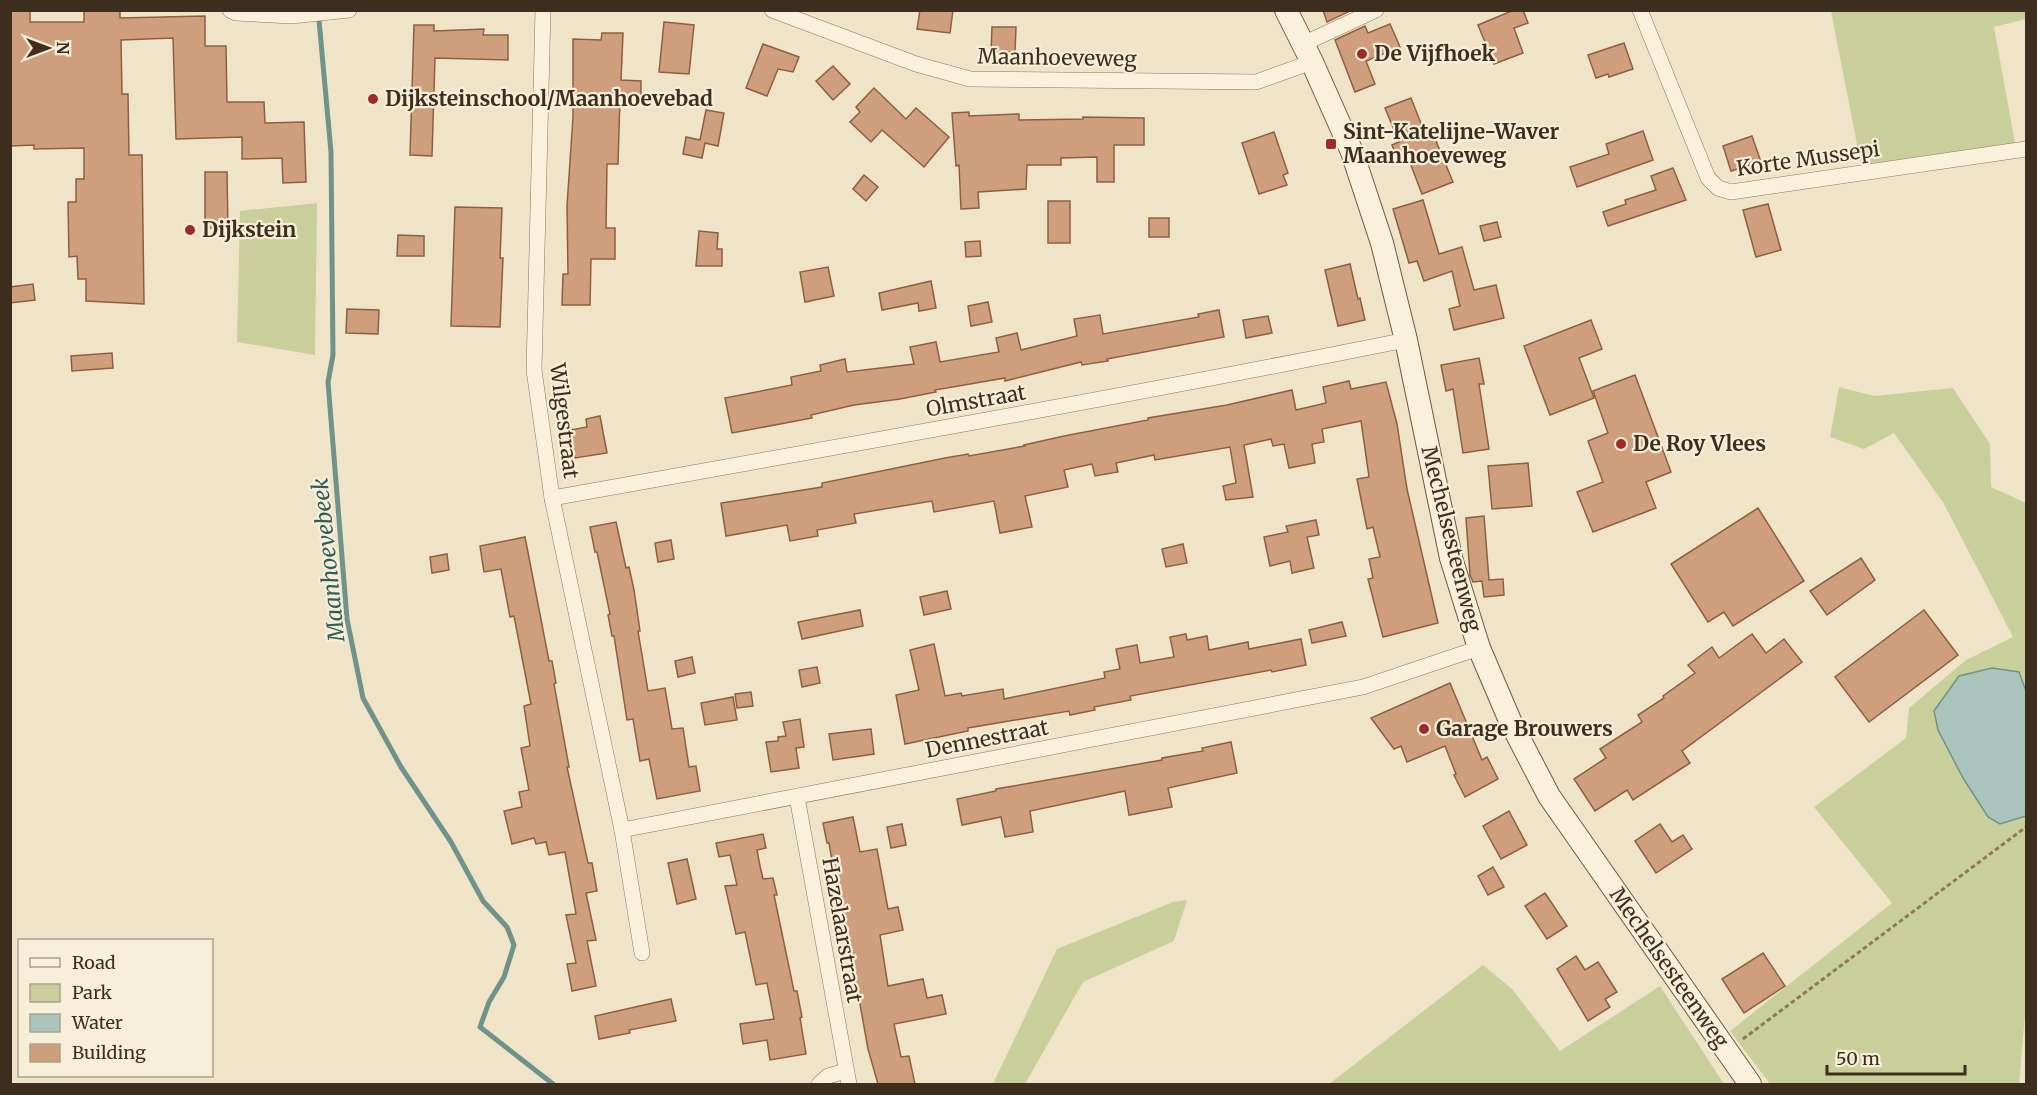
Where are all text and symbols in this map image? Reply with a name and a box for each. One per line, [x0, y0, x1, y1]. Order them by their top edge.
north arrow [18, 18, 78, 78]
place label: De Vijfhoek [1374, 40, 1496, 67]
text: N [53, 42, 73, 55]
street label: Maanhoeveweg [977, 43, 1137, 72]
marker: De Vijfhoek [1355, 47, 1369, 61]
place label: Dijksteinschool/Maanhoevebad [385, 85, 713, 112]
marker: Dijksteinschool/Maanhoevebad [366, 92, 380, 106]
place label: Sint-Katelijne-Waver Maanhoeveweg [1343, 118, 1559, 169]
street label: Korte Mussepi [1734, 135, 1882, 182]
marker: Sint-Katelijne-Waver Maanhoeveweg [1324, 137, 1338, 151]
place label: Dijkstein [202, 216, 296, 243]
marker: Dijkstein [183, 223, 197, 237]
street label: Wilgestraat [544, 361, 585, 480]
street label: Olmstraat [924, 378, 1028, 423]
place label: De Roy Vlees [1633, 430, 1766, 457]
marker: De Roy Vlees [1614, 437, 1628, 451]
street label: Mechelsesteenweg [1415, 443, 1488, 635]
water label: Maanhoevebeek [305, 477, 351, 644]
street label: Dennestraat [923, 713, 1051, 764]
place label: Garage Brouwers [1436, 715, 1613, 742]
marker: Garage Brouwers [1417, 722, 1431, 736]
street label: Hazelaarstraat [816, 855, 869, 1005]
street label: Mechelsesteenweg [1604, 882, 1735, 1054]
legend [18, 939, 213, 1077]
text: Road [72, 951, 116, 974]
text: Park [72, 981, 113, 1004]
text: Water [71, 1011, 123, 1034]
scale bar [1827, 1038, 1965, 1076]
text: Building [72, 1041, 146, 1064]
text: 50 m [1836, 1047, 1880, 1070]

